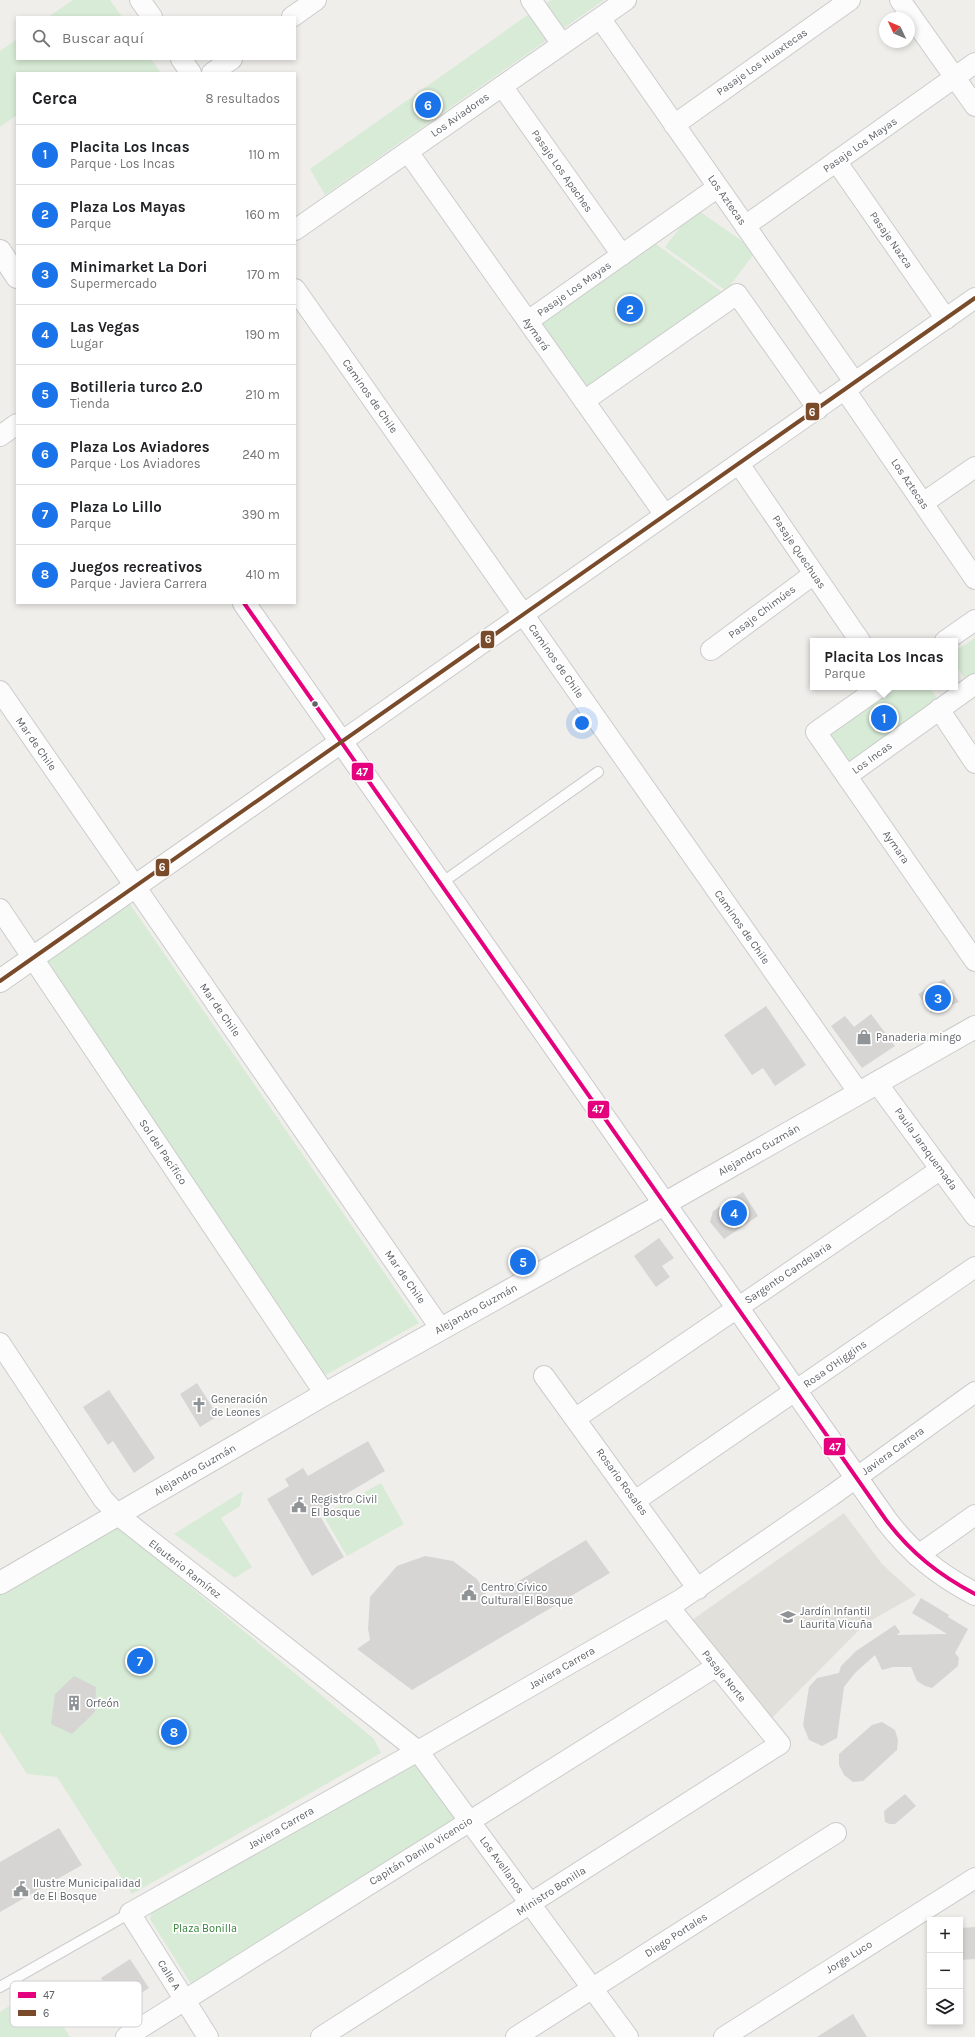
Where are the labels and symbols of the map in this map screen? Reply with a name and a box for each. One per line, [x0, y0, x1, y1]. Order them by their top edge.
north arrow [879, 12, 915, 48]
street label: Pasaje Los Huaxtecas [714, 26, 810, 98]
pin: 6 [415, 90, 441, 120]
street label: Los Aviadores [428, 90, 492, 140]
street label: Pasaje Los Mayas [820, 114, 900, 175]
street label: Pasaje Los Apaches [529, 127, 595, 215]
street label: Los Aztecas [705, 172, 749, 228]
street label: Pasaje Nazca [867, 209, 915, 271]
street label: Pasaje Los Mayas [534, 258, 614, 319]
pin: 2 [617, 294, 643, 324]
street label: Aymará [520, 315, 552, 353]
street label: Caminos de Chile [340, 356, 401, 436]
line badge: 6 [805, 402, 820, 421]
text: 6 [809, 406, 816, 419]
street label: Los Aztecas [888, 456, 932, 512]
street label: Pasaje Quechuas [770, 513, 829, 591]
street label: Pasaje Chimúes [726, 582, 798, 641]
street label: Caminos de Chile [526, 621, 587, 701]
line badge: 6 [480, 630, 495, 649]
text: 6 [485, 633, 492, 646]
unlabelled marker [310, 699, 320, 709]
pin: 1 [871, 703, 897, 733]
your location [572, 713, 592, 733]
street label: Mar de Chile [13, 715, 59, 773]
street label: Los Incas [849, 739, 895, 777]
line badge: 47 [351, 762, 374, 781]
text: 47 [356, 766, 369, 779]
street label: Aymara [880, 828, 912, 866]
line badge: 6 [155, 858, 170, 877]
text: 6 [159, 861, 166, 874]
street label: Caminos de Chile [712, 887, 773, 967]
street label: Mar de Chile [197, 981, 243, 1039]
pin: 3 [925, 983, 951, 1013]
shop icon: Panaderia mingo [855, 1028, 873, 1046]
place label: Panaderia mingo [876, 1031, 961, 1044]
line badge: 47 [587, 1100, 610, 1119]
text: 47 [592, 1103, 605, 1116]
street label: Paula Jaraquemada [892, 1105, 960, 1193]
street label: Sol del Pacífico [136, 1117, 190, 1187]
street label: Alejandro Guzmán [716, 1121, 802, 1179]
pin: 4 [721, 1198, 747, 1228]
street label: Sargento Candelaria [742, 1239, 834, 1307]
pin: 5 [510, 1247, 536, 1277]
street label: Mar de Chile [382, 1248, 428, 1306]
street label: Alejandro Guzmán [433, 1281, 519, 1337]
street label: Rosa O'Higgins [801, 1337, 869, 1391]
place label: Generación de Leones [211, 1393, 268, 1419]
church icon: Generación de Leones [190, 1396, 208, 1414]
street label: Javiera Carrera [859, 1424, 927, 1478]
line badge: 47 [823, 1437, 846, 1456]
street label: Alejandro Guzmán [152, 1441, 238, 1499]
text: 47 [829, 1441, 842, 1454]
street label: Rosario Rosales [593, 1446, 651, 1518]
place label: Registro Civil El Bosque [311, 1493, 377, 1519]
public building icon: Registro Civil El Bosque [290, 1496, 308, 1514]
street label: Eleuterio Ramírez [146, 1537, 224, 1601]
place label: Centro Cívico Cultural El Bosque [481, 1581, 574, 1607]
public building icon: Centro Cívico Cultural El Bosque [460, 1584, 478, 1602]
place label: Jardín Infantil Laurita Vicuña [800, 1605, 872, 1631]
school or university icon: Jardín Infantil Laurita Vicuña [779, 1608, 797, 1626]
street label: Javiera Carrera [527, 1644, 597, 1692]
pin: 7 [127, 1646, 153, 1676]
street label: Pasaje Norte [699, 1647, 749, 1705]
building icon: Orfeón [65, 1694, 83, 1712]
place label: Orfeón [86, 1697, 119, 1710]
pin: 8 [161, 1717, 187, 1747]
street label: Javiera Carrera [246, 1804, 316, 1852]
street label: Capitán Danilo Vicencio [367, 1814, 475, 1888]
street label: Los Avellanos [477, 1834, 527, 1896]
street label: Ministro Bonilla [514, 1864, 588, 1918]
place label: Ilustre Municipalidad de El Bosque [33, 1877, 141, 1903]
public building icon: Ilustre Municipalidad de El Bosque [12, 1880, 30, 1898]
street label: Diego Portales [642, 1910, 710, 1960]
park label: Plaza Bonilla [173, 1922, 237, 1935]
street label: Jorge Luco [823, 1938, 875, 1976]
street label: Calle A [155, 1957, 184, 1993]
legend [10, 1981, 142, 2027]
text: 47 [43, 1989, 54, 2002]
text: 6 [43, 2007, 49, 2020]

